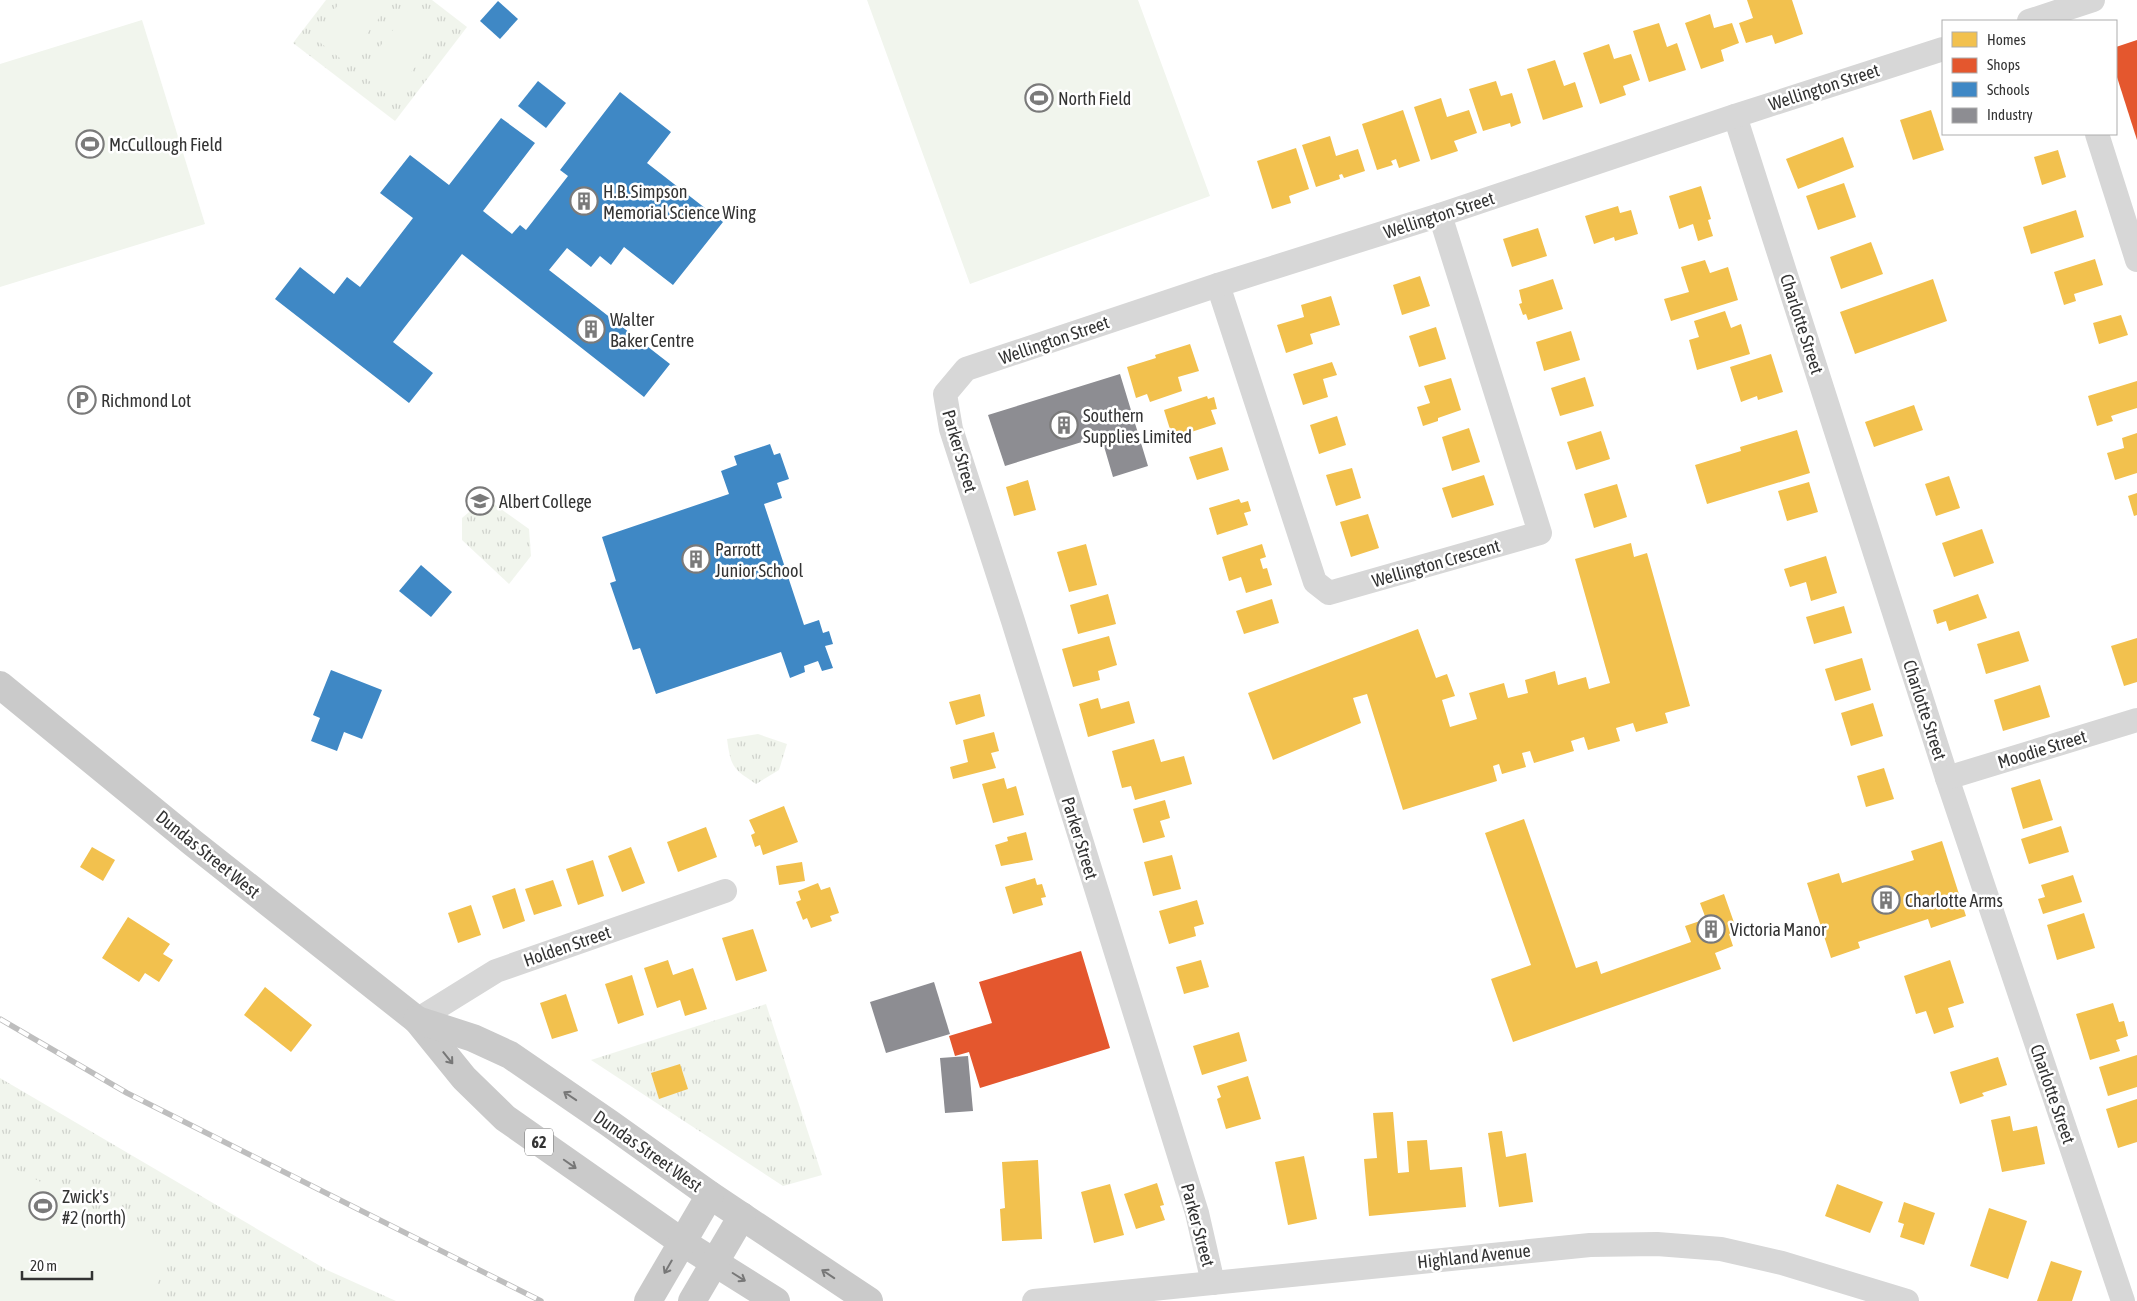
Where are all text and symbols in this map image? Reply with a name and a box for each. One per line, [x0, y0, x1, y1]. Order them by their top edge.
legend [1942, 20, 2117, 135]
text: Homes [1987, 31, 2026, 48]
text: Shops [1987, 56, 2020, 73]
street label: Wellington Street [1766, 59, 1882, 115]
text: Schools [1987, 81, 2030, 98]
sports icon: North Field [1024, 83, 1054, 113]
place label: North Field [1058, 88, 1131, 109]
text: Industry [1987, 106, 2033, 123]
sports icon: McCullough Field [75, 129, 105, 159]
place label: McCullough Field [109, 134, 223, 155]
place label: H.B. Simpson Memorial Science Wing [603, 181, 756, 223]
building icon: H.B. Simpson Memorial Science Wing [569, 186, 599, 216]
street label: Wellington Street [1381, 187, 1497, 243]
street label: Charlotte Street [1776, 271, 1828, 377]
place label: Walter Baker Centre [610, 309, 694, 351]
street label: Wellington Street [996, 311, 1112, 369]
building icon: Walter Baker Centre [576, 314, 606, 344]
parking icon: Richmond Lot [67, 385, 97, 415]
place label: Richmond Lot [101, 390, 191, 411]
place label: Southern Supplies Limited [1083, 405, 1192, 447]
street label: Parker Street [938, 407, 982, 495]
building icon: Southern Supplies Limited [1049, 410, 1079, 440]
school or university icon: Albert College [465, 486, 495, 516]
place label: Albert College [499, 491, 592, 512]
street label: Wellington Crescent [1370, 535, 1502, 591]
place label: Parrott Junior School [715, 539, 803, 581]
building icon: Parrott Junior School [681, 544, 711, 574]
street label: Charlotte Street [1899, 657, 1951, 763]
street label: Moodie Street [1995, 726, 2089, 772]
street label: Parker Street [1058, 794, 1102, 882]
street label: Dundas Street West [152, 806, 264, 902]
building icon: Charlotte Arms [1871, 885, 1901, 915]
place label: Charlotte Arms [1905, 890, 2003, 911]
building icon: Victoria Manor [1696, 914, 1726, 944]
place label: Victoria Manor [1730, 919, 1827, 940]
street label: Holden Street [521, 921, 613, 971]
street label: Charlotte Street [2026, 1041, 2080, 1147]
one-way arrow [442, 1051, 453, 1064]
one-way arrow [563, 1091, 577, 1101]
street label: Dundas Street West [590, 1106, 706, 1196]
road number: 62 [525, 1128, 553, 1156]
one-way arrow [563, 1159, 577, 1169]
street label: Parker Street [1177, 1181, 1219, 1269]
place label: Zwick's #2 (north) [62, 1186, 126, 1228]
sports icon: Zwick's #2 (north) [28, 1191, 58, 1221]
street label: Highland Avenue [1416, 1240, 1532, 1272]
scale bar [22, 1248, 92, 1280]
text: 20 m [30, 1257, 57, 1274]
one-way arrow [662, 1259, 672, 1273]
one-way arrow [821, 1269, 835, 1279]
one-way arrow [731, 1272, 745, 1282]

